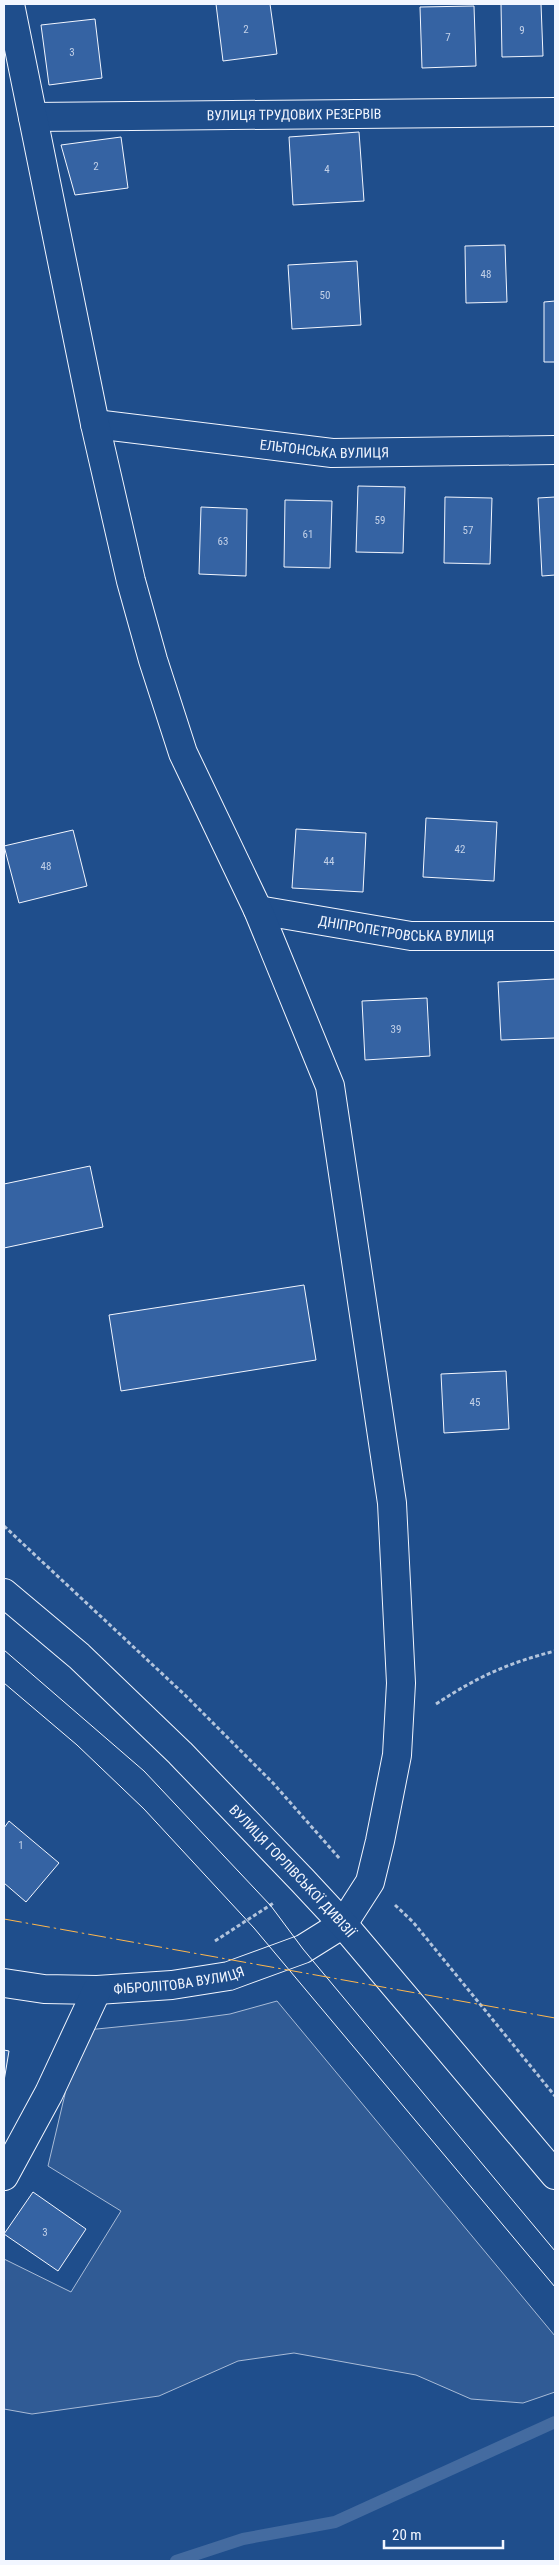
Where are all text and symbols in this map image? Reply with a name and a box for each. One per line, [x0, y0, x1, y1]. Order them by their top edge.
house number: 2 [243, 23, 249, 36]
house number: 9 [519, 24, 525, 37]
house number: 7 [445, 31, 451, 44]
house number: 3 [69, 46, 75, 59]
street label: ВУЛИЦЯ ТРУДОВИХ РЕЗЕРВІВ [207, 106, 381, 123]
house number: 2 [93, 160, 99, 173]
house number: 4 [324, 163, 330, 176]
house number: 48 [481, 268, 491, 281]
house number: 50 [320, 289, 330, 302]
street label: ЕЛЬТОНСЬКА ВУЛИЦЯ [259, 436, 389, 461]
house number: 59 [375, 514, 385, 527]
house number: 57 [463, 524, 473, 537]
house number: 61 [303, 528, 313, 541]
house number: 63 [218, 535, 228, 548]
house number: 42 [455, 843, 465, 856]
house number: 44 [324, 855, 335, 868]
house number: 48 [41, 860, 51, 873]
street label: ДНІПРОПЕТРОВСЬКА ВУЛИЦЯ [317, 912, 494, 944]
house number: 39 [391, 1023, 401, 1036]
house number: 45 [470, 1396, 480, 1409]
street label: ВУЛИЦЯ ГОРЛІВСЬКОЇ ДИВІЗІЇ [226, 1802, 359, 1941]
house number: 1 [18, 1839, 24, 1852]
street label: ФІБРОЛІТОВА ВУЛИЦЯ [113, 1963, 247, 1997]
house number: 3 [42, 2226, 48, 2239]
scale bar [384, 2518, 503, 2550]
text: 20 m [392, 2526, 422, 2544]

